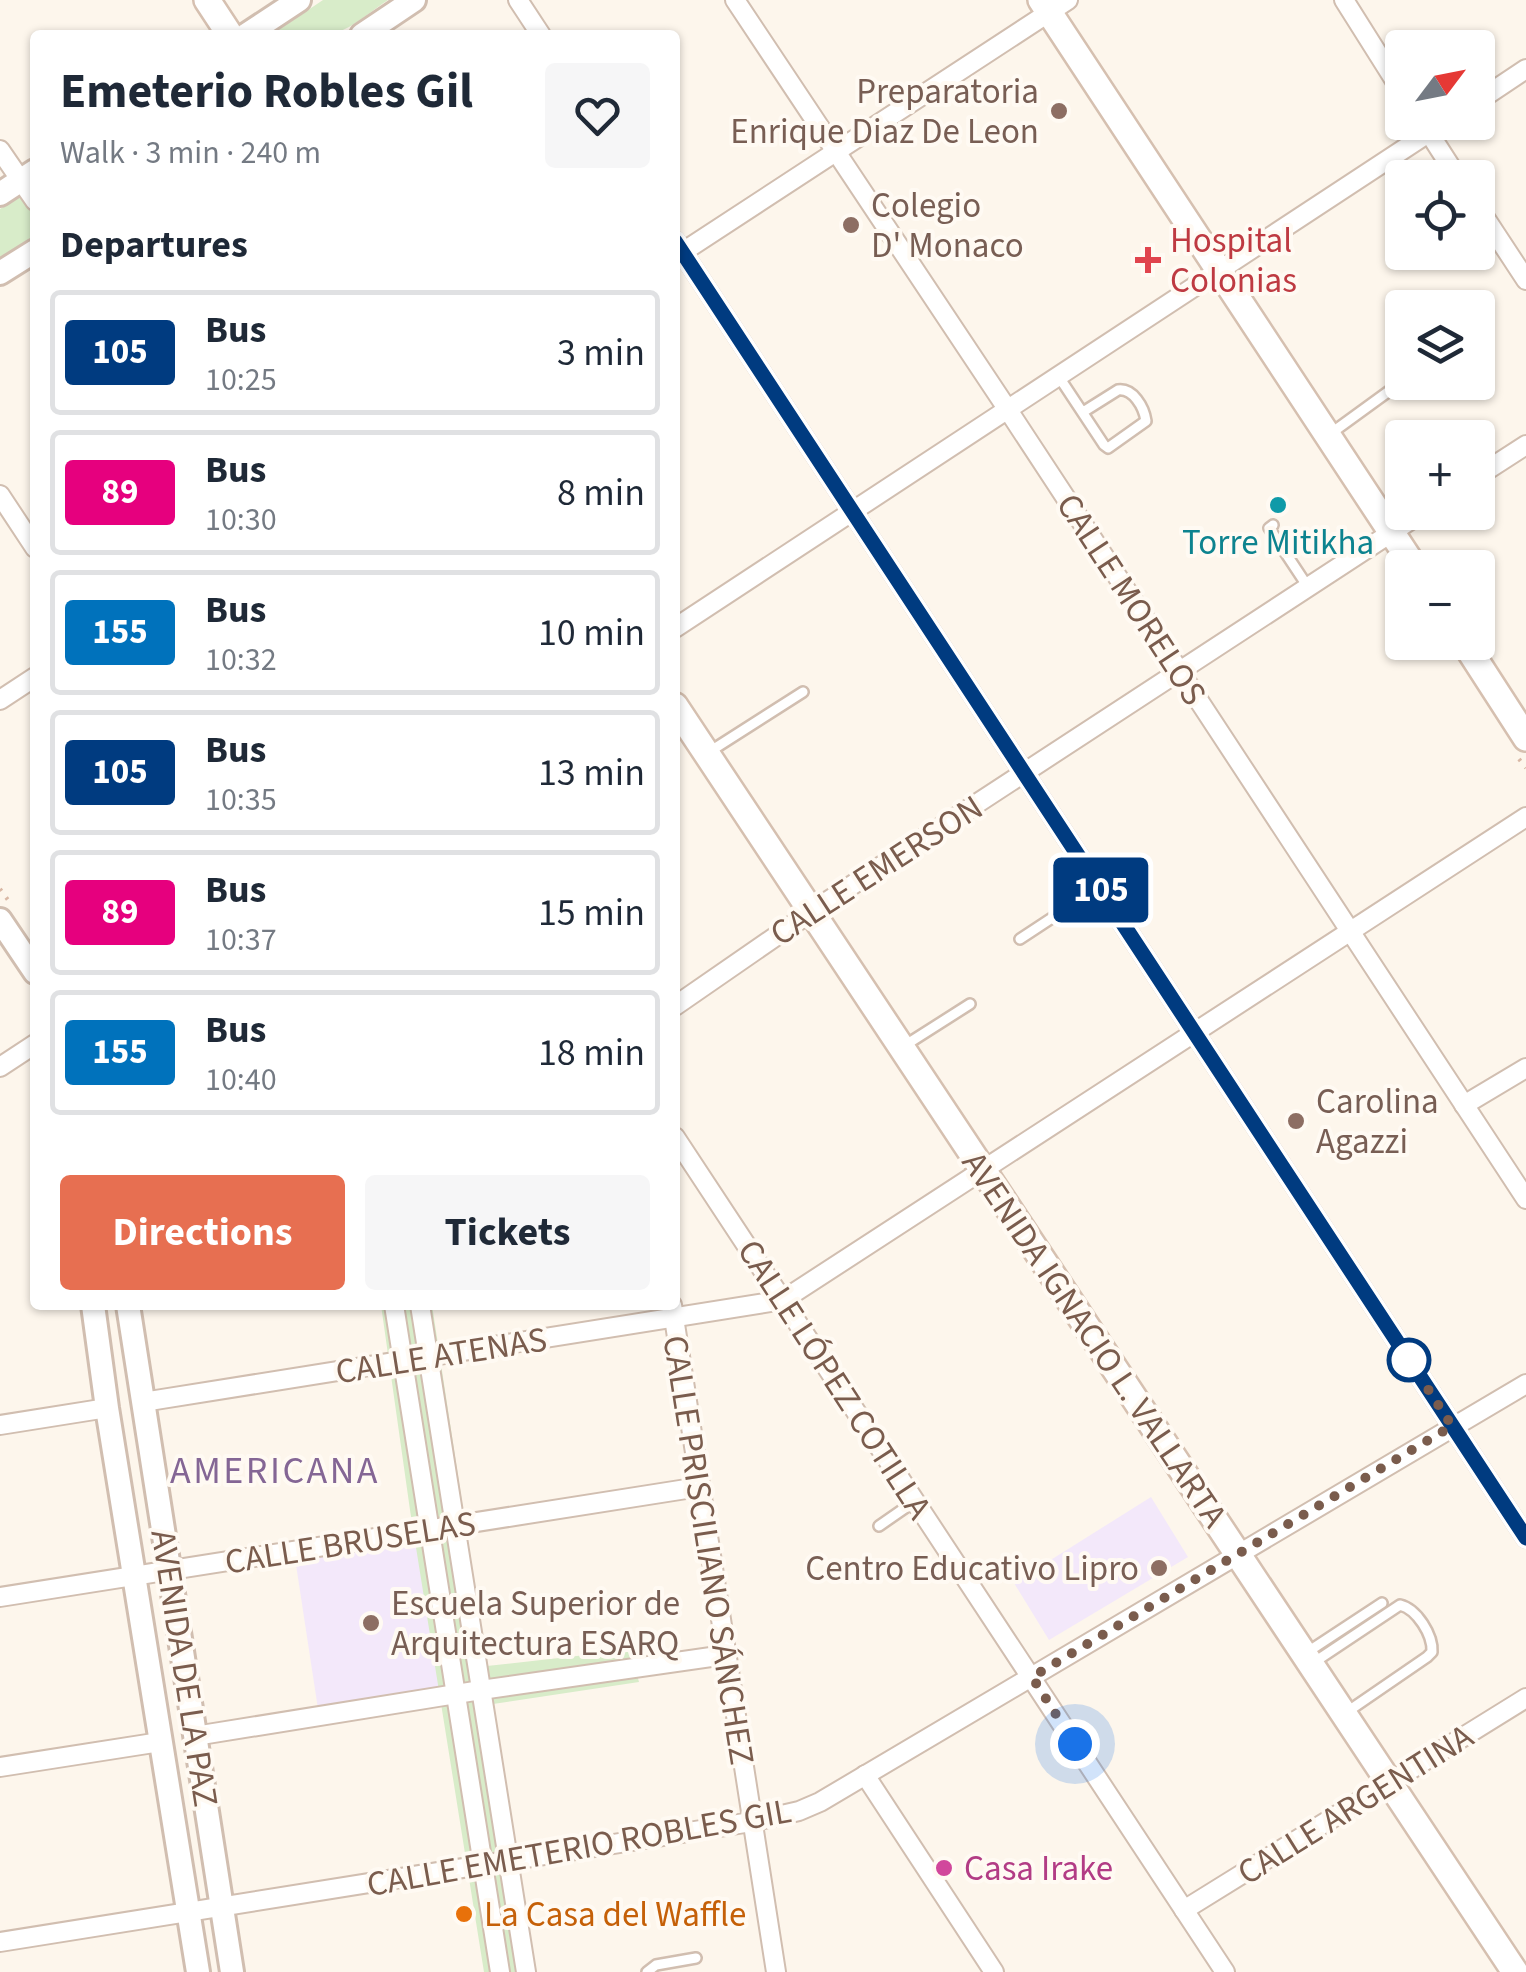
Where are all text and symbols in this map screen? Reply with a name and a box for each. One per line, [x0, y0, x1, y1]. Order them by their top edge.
north arrow [1385, 30, 1495, 140]
map controls [1385, 30, 1495, 660]
text: Emeterio Robles Gil [60, 58, 473, 126]
button: heart [545, 63, 650, 168]
place label: Preparatoria Enrique Diaz De Leon [730, 67, 1039, 157]
marker: Preparatoria Enrique Diaz De Leon [1048, 100, 1070, 122]
text: Walk · 3 min · 240 m [60, 130, 321, 176]
button: locate [1385, 160, 1495, 270]
place label: Colegio D' Monaco [871, 181, 1024, 271]
marker: Colegio D' Monaco [840, 214, 862, 236]
place label: Hospital Colonias [1170, 216, 1297, 306]
text: Departures [60, 218, 248, 272]
marker: Hospital Colonias [1135, 247, 1161, 273]
button: layers [1385, 290, 1495, 400]
text: Bus [205, 303, 266, 357]
text: 3 min [557, 326, 645, 380]
text: 105 [92, 327, 148, 377]
text: 10:25 [205, 357, 277, 403]
button: + [1385, 420, 1495, 530]
text: Bus [205, 443, 266, 497]
text: 8 min [557, 466, 645, 520]
text: 89 [102, 467, 138, 517]
street label: CALLE MORELOS [1044, 484, 1218, 715]
marker: Torre Mitikha [1267, 494, 1289, 516]
text: 10:30 [205, 497, 277, 543]
place label: Torre Mitikha [1182, 518, 1374, 568]
button: − [1385, 550, 1495, 660]
text: Bus [205, 583, 266, 637]
text: 10 min [538, 606, 645, 660]
text: 155 [92, 607, 148, 657]
text: 10:32 [205, 637, 277, 683]
text: Bus [205, 723, 266, 777]
text: 13 min [538, 746, 645, 800]
text: 105 [92, 747, 148, 797]
text: 10:35 [205, 777, 277, 823]
street label: CALLE EMERSON [760, 783, 993, 958]
line badge: 105 [1044, 858, 1158, 922]
text: Bus [205, 863, 266, 917]
text: 105 [1073, 865, 1129, 915]
text: 15 min [538, 886, 645, 940]
text: 89 [102, 887, 138, 937]
text: 10:37 [205, 917, 277, 963]
text: Bus [205, 1003, 266, 1057]
text: 18 min [538, 1026, 645, 1080]
text: 155 [92, 1027, 148, 1077]
text: 10:40 [205, 1057, 277, 1103]
place label: Carolina Agazzi [1316, 1077, 1439, 1167]
marker: Carolina Agazzi [1285, 1110, 1307, 1132]
street label: AVENIDA IGNACIO L. VALLARTA [949, 1142, 1239, 1537]
button: Directions [60, 1175, 345, 1290]
button: Tickets [365, 1175, 650, 1290]
street label: CALLE LÓPEZ COTILLA [725, 1230, 943, 1529]
street label: CALLE ATENAS [332, 1315, 550, 1397]
street label: CALLE PRISCILIANO SÁNCHEZ [649, 1332, 767, 1768]
unlabelled marker [1388, 1339, 1430, 1381]
district label: AMERICANA [170, 1444, 380, 1498]
street label: CALLE BRUSELAS [221, 1498, 479, 1587]
street label: AVENIDA DE LA PAZ [137, 1526, 231, 1810]
place label: Centro Educativo Lipro [805, 1544, 1139, 1594]
marker: Centro Educativo Lipro [1148, 1557, 1170, 1579]
place label: Escuela Superior de Arquitectura ESARQ [391, 1579, 680, 1669]
marker: Escuela Superior de Arquitectura ESARQ [360, 1612, 382, 1634]
street label: CALLE ARGENTINA [1228, 1712, 1483, 1898]
your location [1050, 1719, 1100, 1769]
street label: CALLE EMETERIO ROBLES GIL [363, 1786, 795, 1910]
place label: Casa Irake [964, 1844, 1113, 1894]
marker: Casa Irake [933, 1857, 955, 1879]
place label: La Casa del Waffle [484, 1890, 746, 1940]
marker: La Casa del Waffle [453, 1903, 475, 1925]

